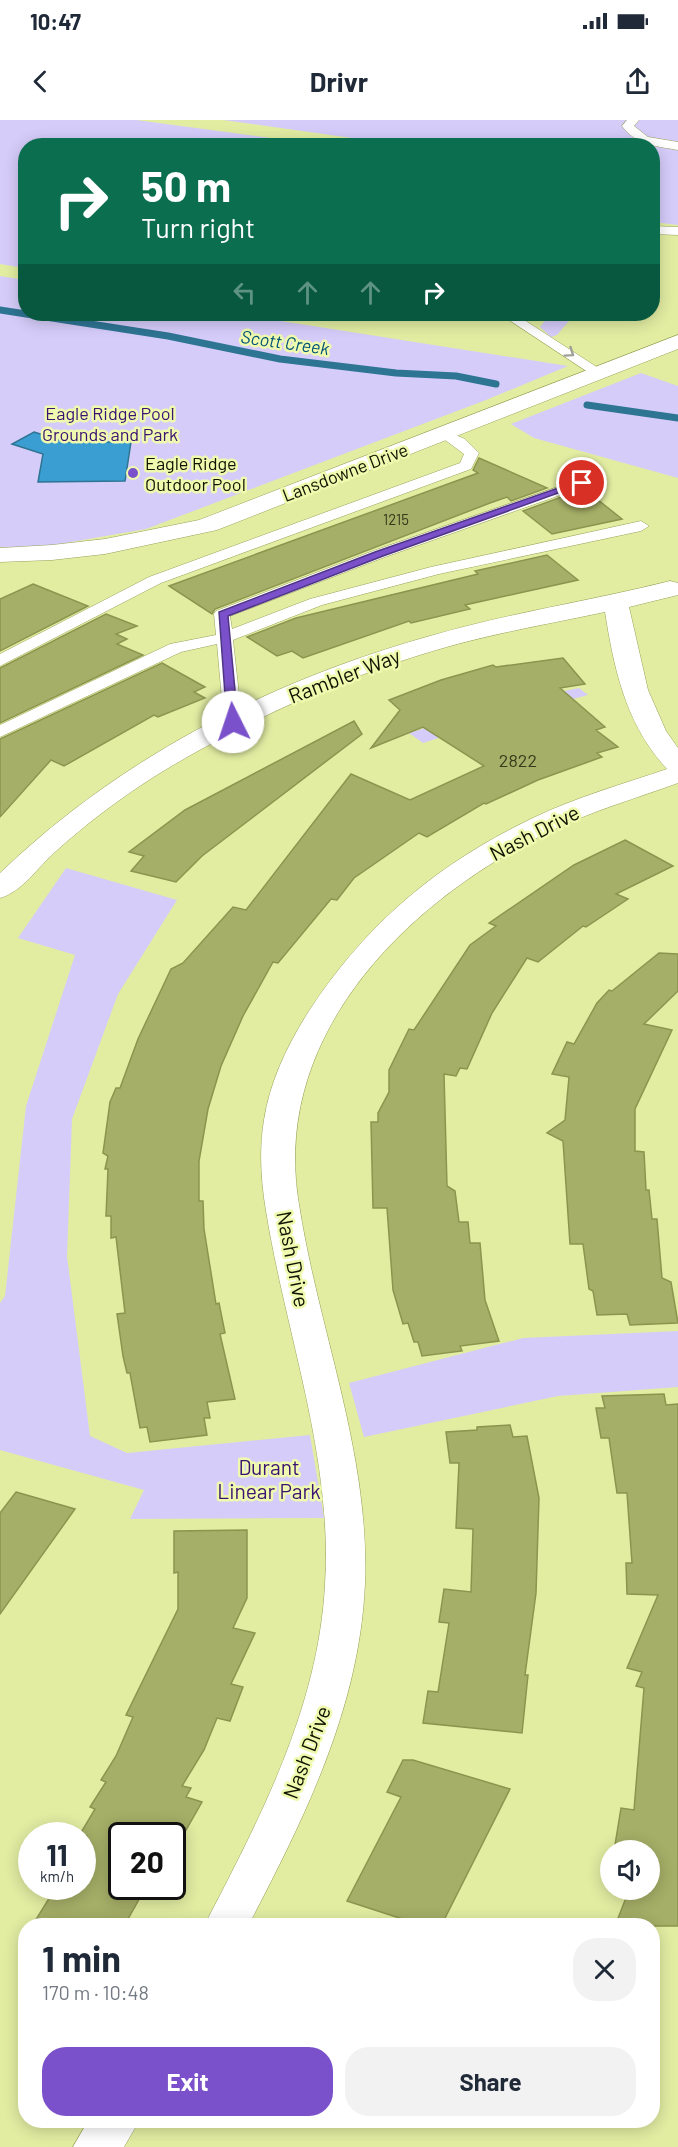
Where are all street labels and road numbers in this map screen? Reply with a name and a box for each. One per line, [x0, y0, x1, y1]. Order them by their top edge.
street label: Lansdowne Drive [279, 438, 411, 506]
street label: Rambler Way [284, 642, 404, 708]
street label: Nash Drive [485, 799, 583, 865]
street label: Nash Drive [272, 1209, 316, 1309]
street label: Nash Drive [277, 1702, 335, 1802]

